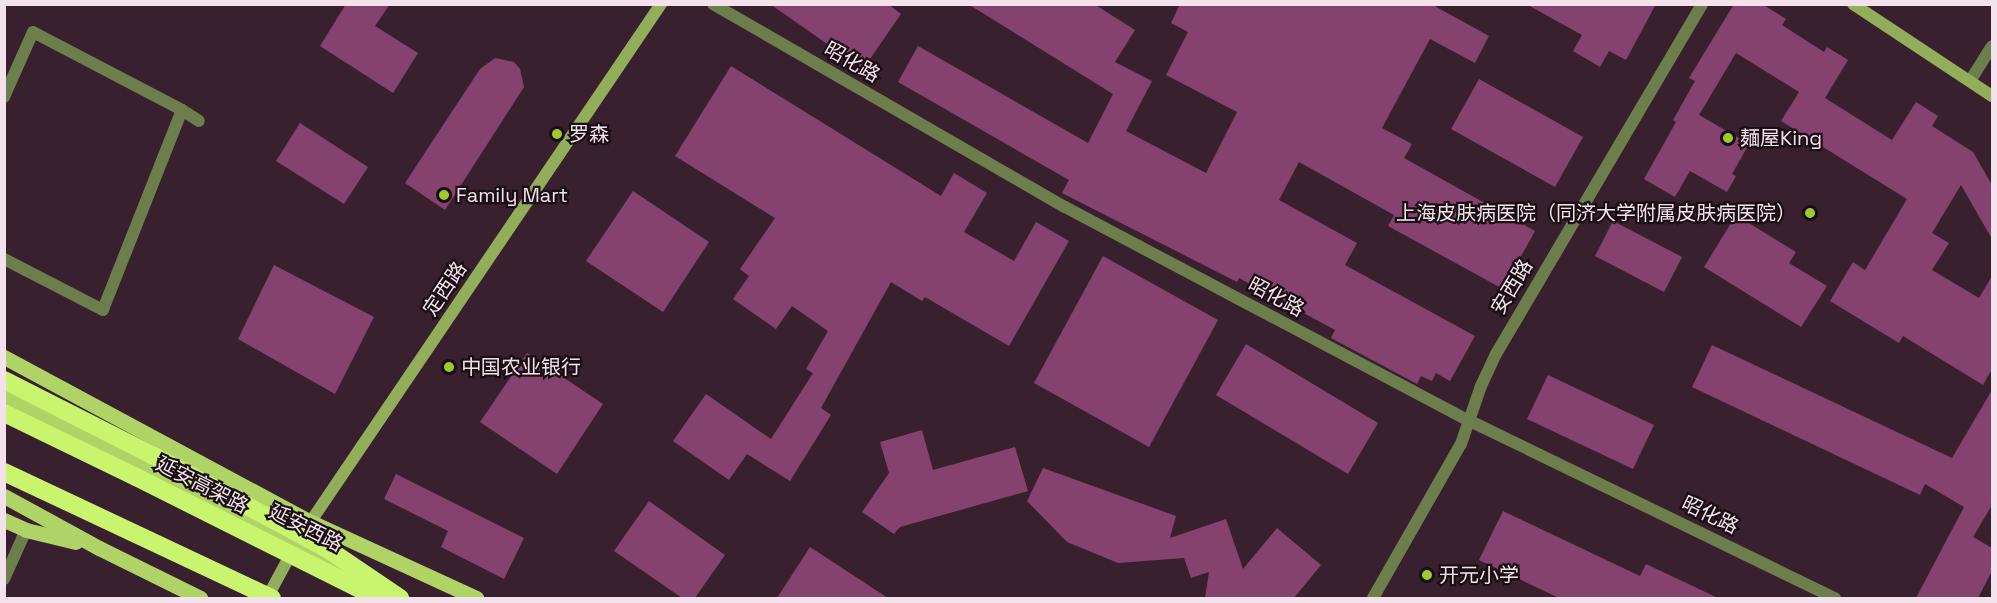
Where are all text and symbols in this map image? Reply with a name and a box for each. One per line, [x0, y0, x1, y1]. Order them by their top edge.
street label: 昭化路 [820, 37, 884, 87]
place label: 罗森 [569, 122, 609, 146]
place label: 麺屋King [1740, 126, 1822, 150]
marker: 罗森 [550, 127, 564, 141]
marker: 麺屋King [1721, 131, 1735, 145]
place label: Family Mart [456, 183, 568, 207]
marker: Family Mart [437, 188, 451, 202]
place label: 上海皮肤病医院（同济大学附属皮肤病医院） [1396, 201, 1796, 225]
marker: 上海皮肤病医院（同济大学附属皮肤病医院） [1801, 204, 1819, 222]
street label: 安西路 [1486, 255, 1538, 319]
street label: 定西路 [418, 257, 472, 321]
street label: 昭化路 [1244, 272, 1308, 322]
place label: 中国农业银行 [461, 355, 581, 379]
marker: 中国农业银行 [442, 360, 456, 374]
street label: 延安高架路 [152, 452, 252, 518]
street label: 昭化路 [1678, 491, 1742, 539]
street label: 延安西路 [265, 499, 347, 557]
place label: 开元小学 [1439, 563, 1519, 587]
marker: 开元小学 [1420, 568, 1434, 582]

